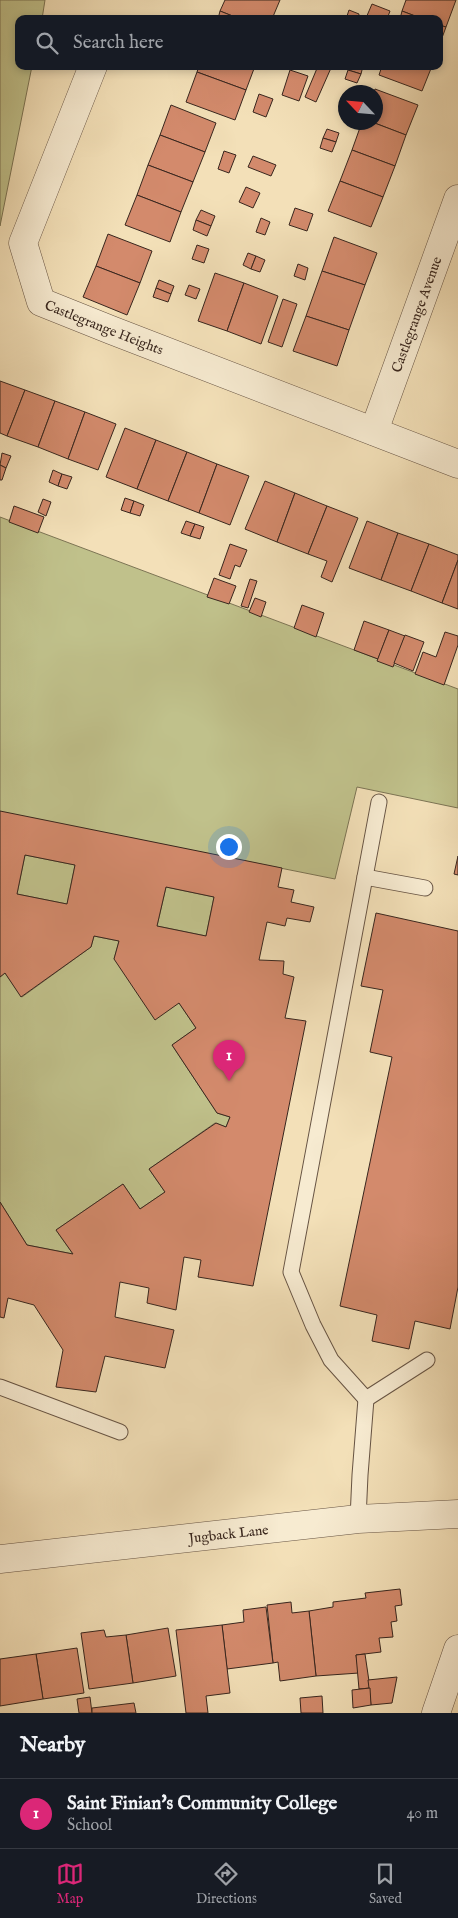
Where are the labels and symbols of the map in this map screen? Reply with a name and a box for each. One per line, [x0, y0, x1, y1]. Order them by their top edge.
north arrow [338, 85, 383, 130]
street label: Castlegrange Avenue [388, 254, 447, 375]
street label: Castlegrange Heights [42, 296, 166, 359]
your location [216, 834, 242, 860]
pin: 1 [213, 1040, 245, 1081]
street label: Jugback Lane [186, 1521, 270, 1548]

